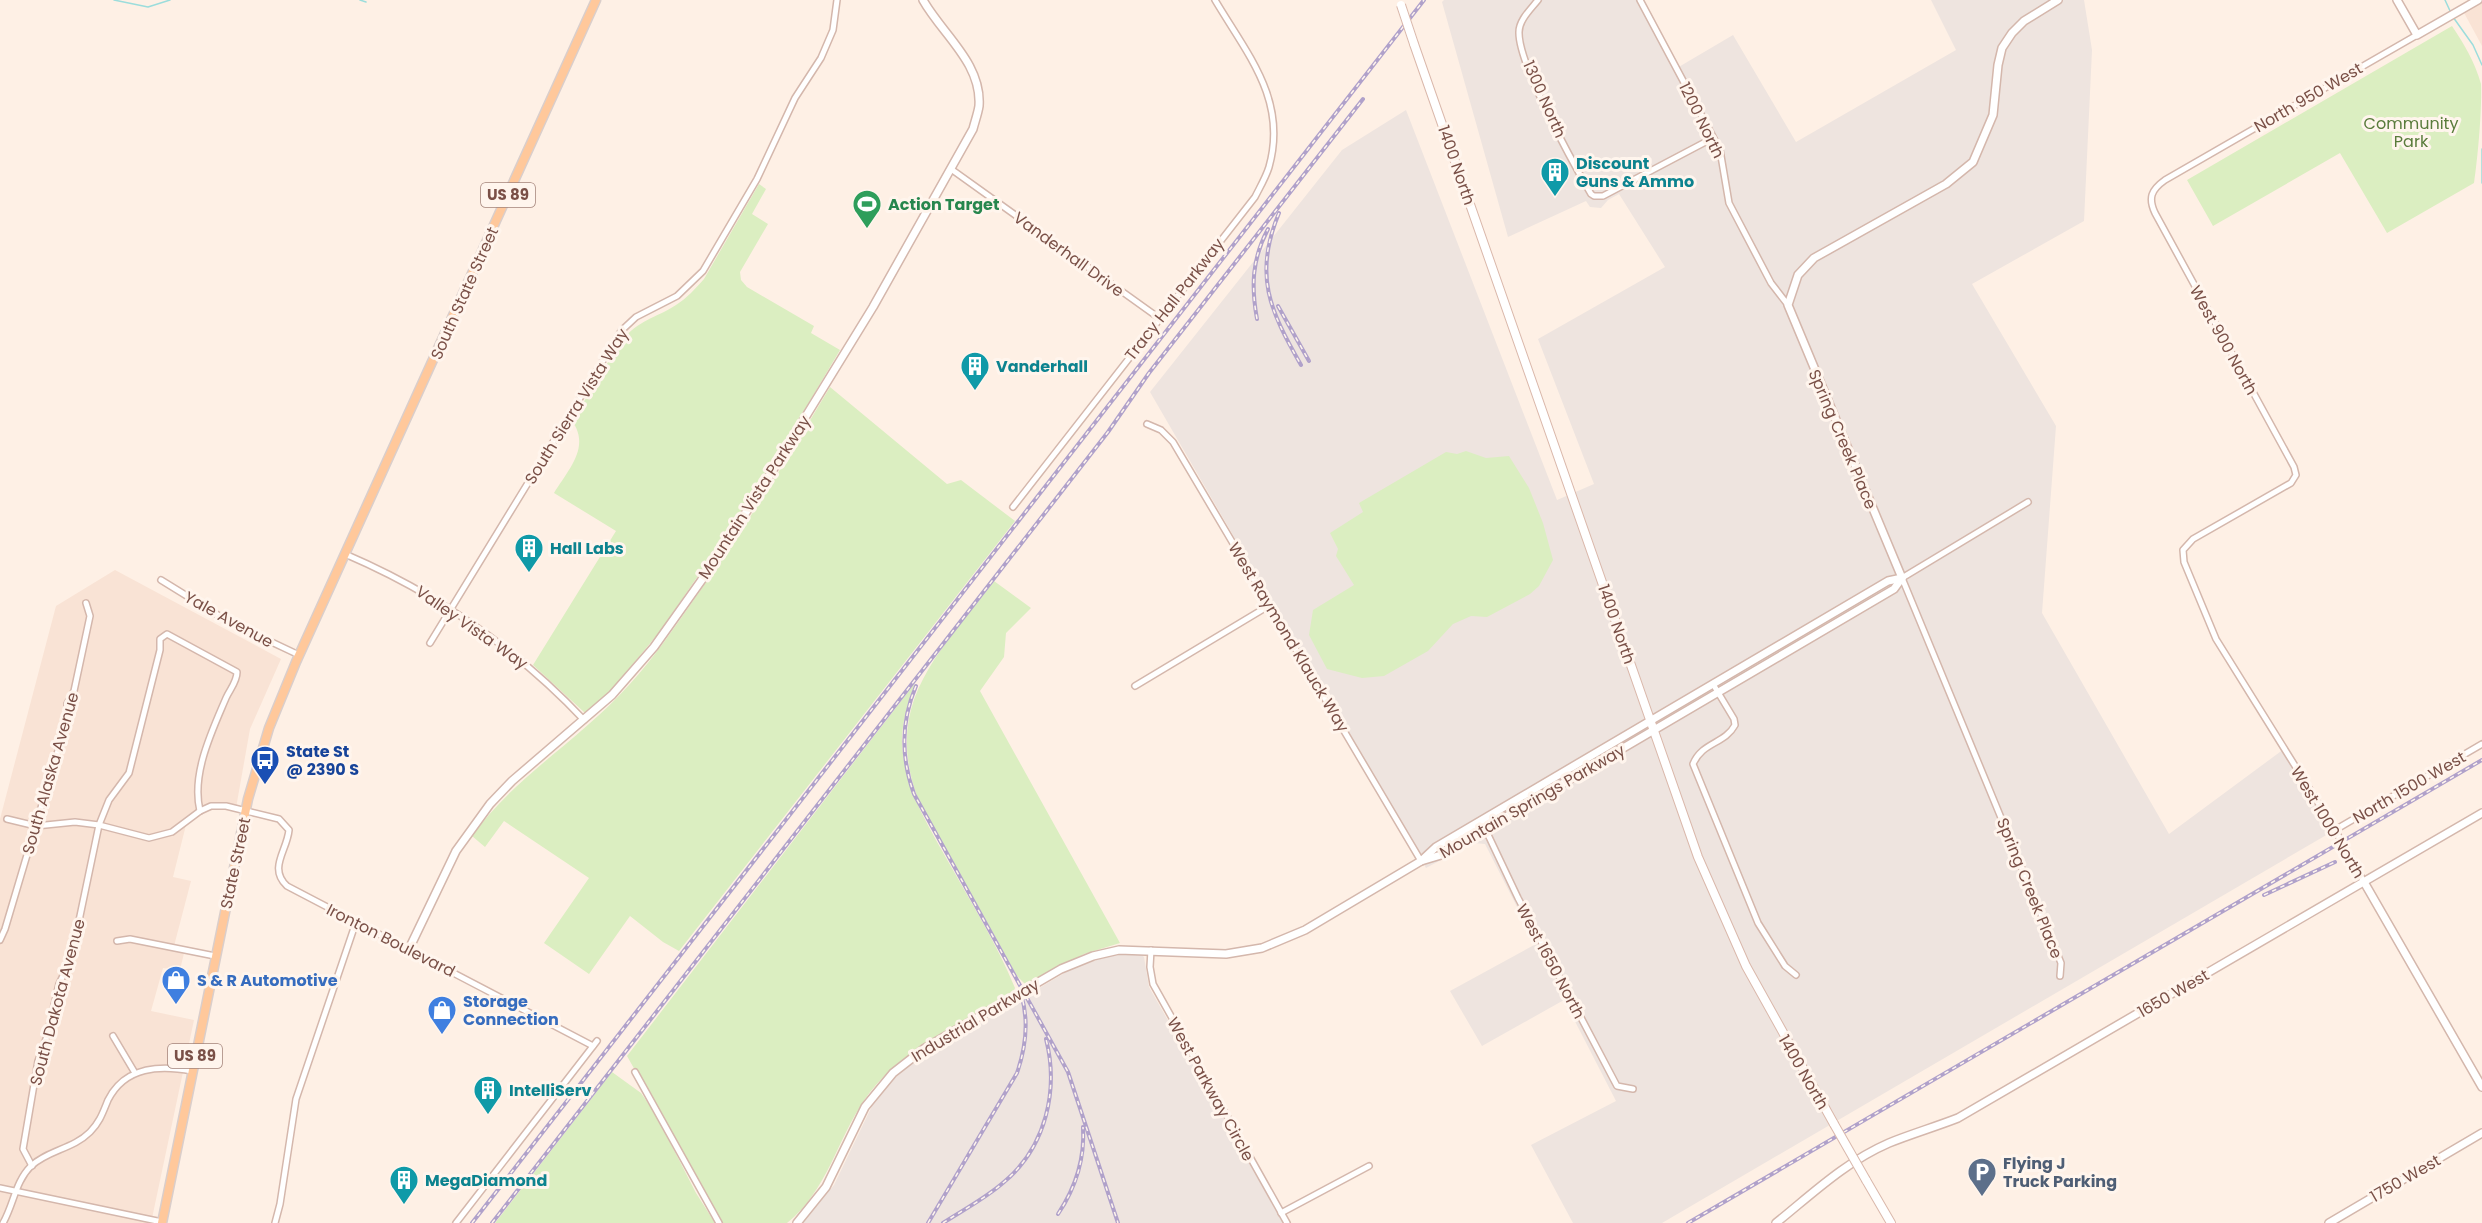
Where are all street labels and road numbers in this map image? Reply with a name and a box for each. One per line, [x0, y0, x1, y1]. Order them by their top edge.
street label: 1300 North [1517, 57, 1572, 142]
street label: North 950 West [2250, 57, 2367, 138]
street label: 1200 North [1673, 78, 1730, 162]
street label: 1400 North [1432, 122, 1481, 208]
road number: US 89 [481, 183, 535, 207]
street label: Vanderhall Drive [1009, 206, 1129, 303]
street label: South State Street [425, 223, 504, 363]
street label: Tracy Hall Parkway [1119, 233, 1230, 365]
street label: West 900 North [2184, 281, 2263, 399]
street label: South Sierra Vista Way [519, 324, 634, 489]
street label: Spring Creek Place [1803, 366, 1882, 513]
street label: Mountain Vista Parkway [693, 411, 816, 584]
street label: West Raymond Klauck Way [1223, 538, 1355, 737]
street label: Valley Vista Way [411, 580, 532, 675]
street label: 1400 North [1592, 581, 1641, 667]
street label: Yale Avenue [180, 586, 277, 653]
street label: South Alaska Avenue [16, 689, 85, 857]
street label: Mountain Springs Parkway [1435, 739, 1629, 864]
street label: North 1500 West [2348, 746, 2470, 829]
street label: West 1000 North [2285, 762, 2370, 883]
street label: Spring Creek Place [1991, 814, 2068, 962]
street label: State Street [215, 815, 256, 911]
street label: Ironton Boulevard [322, 898, 459, 983]
street label: West 1650 North [1511, 900, 1591, 1023]
street label: South Dakota Avenue [24, 916, 91, 1088]
street label: 1650 West [2133, 964, 2214, 1023]
street label: Industrial Parkway [907, 973, 1044, 1068]
street label: West Parkway Circle [1161, 1013, 1260, 1165]
street label: 1400 North [1773, 1031, 1834, 1114]
road number: US 89 [168, 1044, 222, 1068]
street label: 1750 West [2366, 1149, 2445, 1208]

